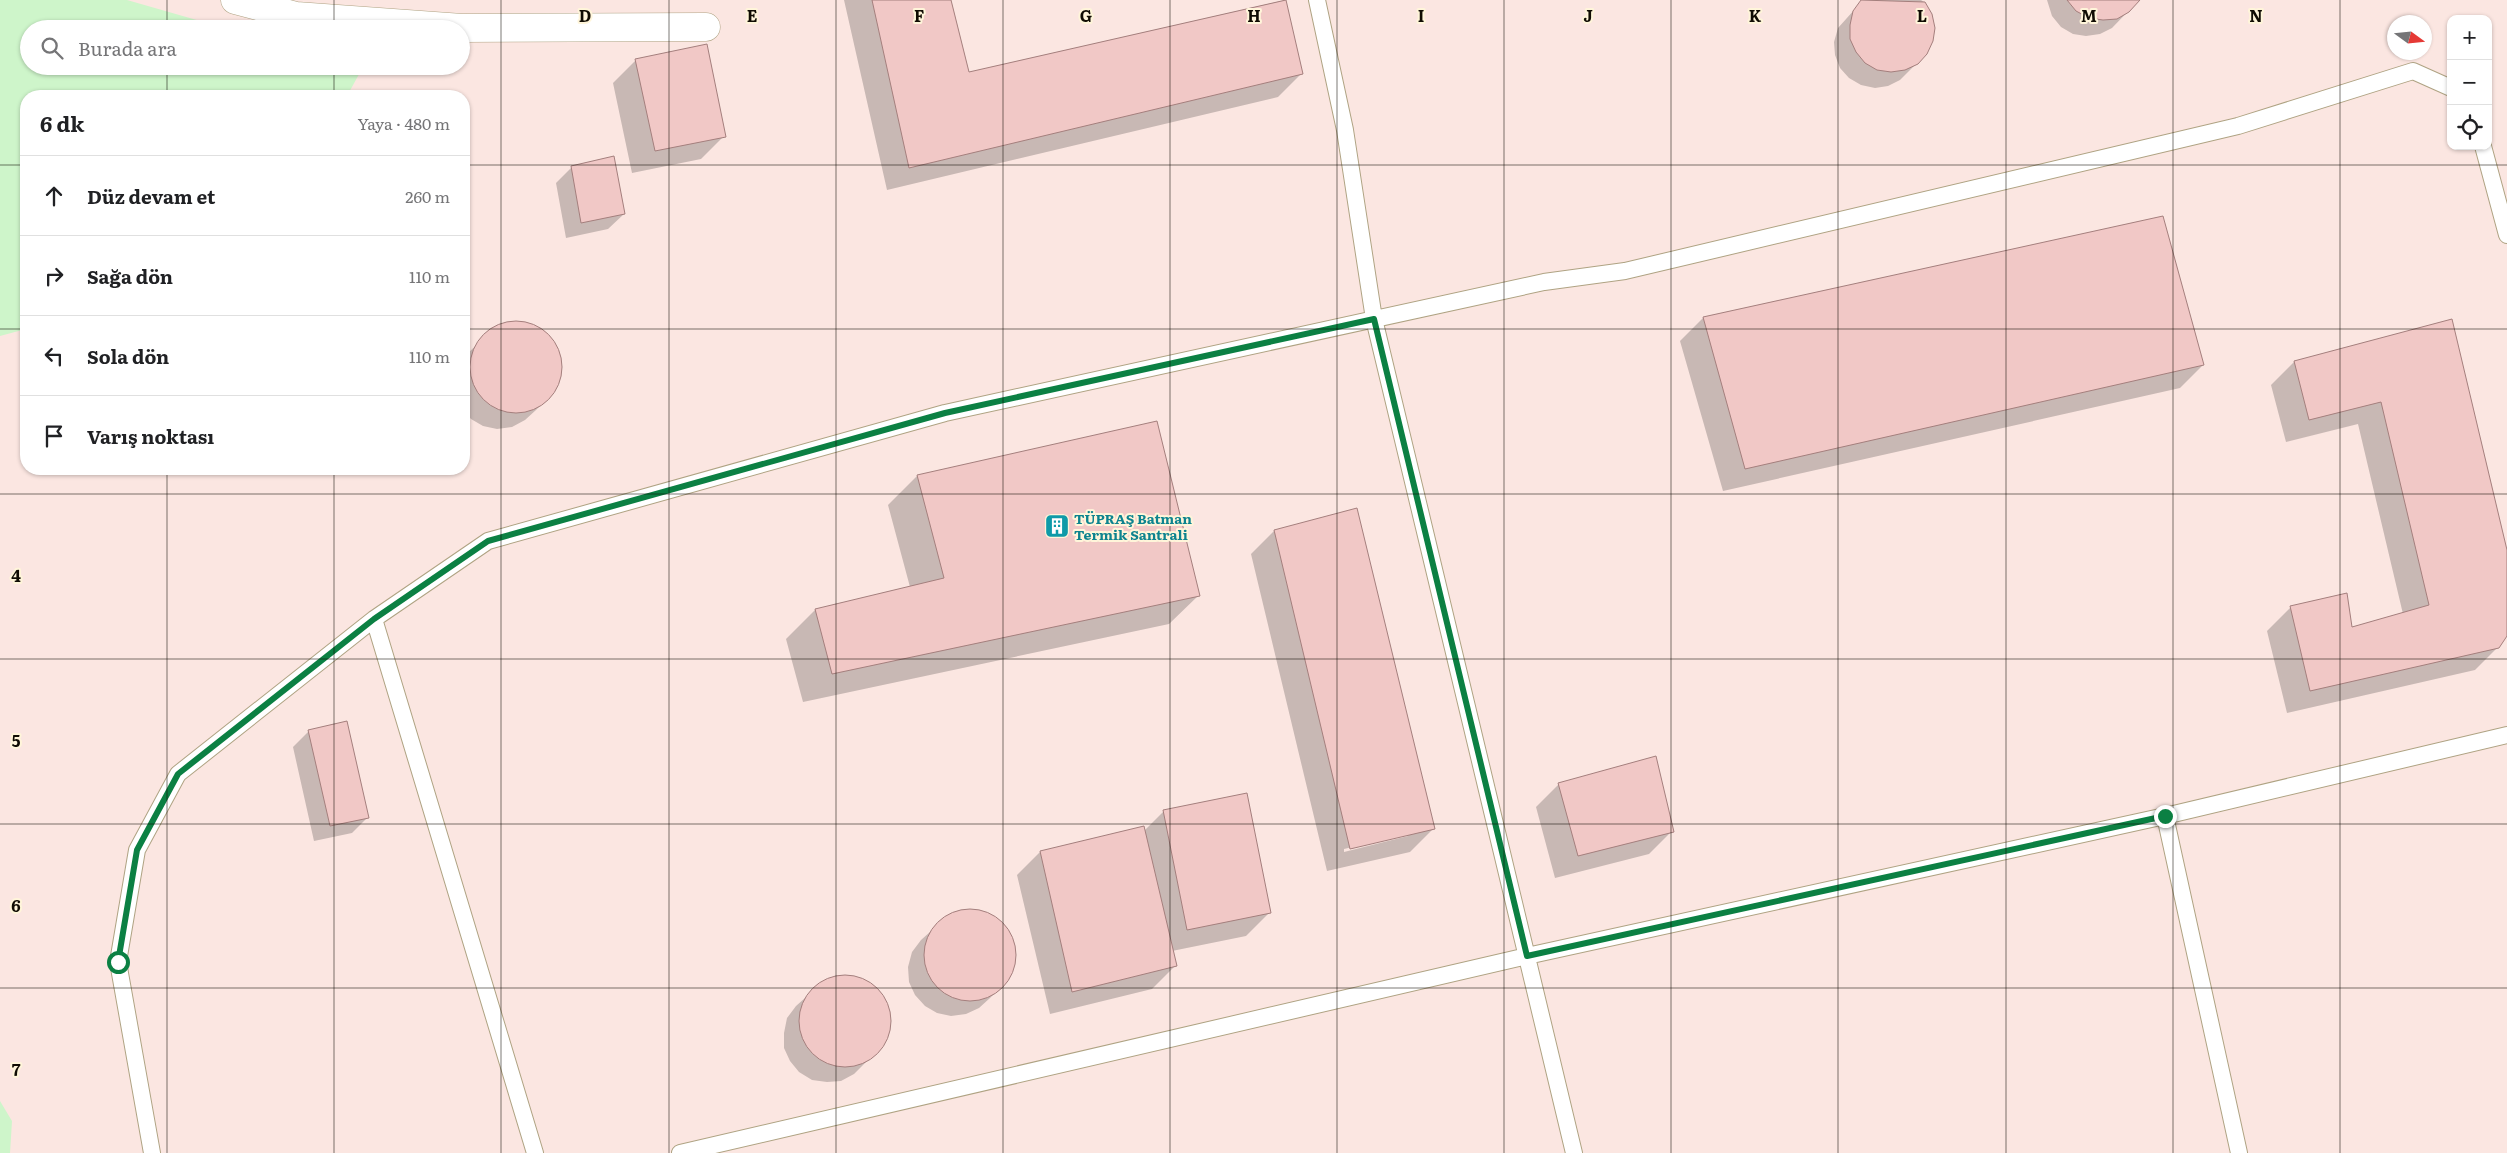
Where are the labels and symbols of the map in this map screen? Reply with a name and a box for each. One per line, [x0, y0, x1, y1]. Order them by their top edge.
text: D [579, 3, 591, 27]
text: E [747, 3, 758, 27]
text: F [914, 3, 924, 27]
text: G [1080, 3, 1092, 27]
text: H [1247, 3, 1261, 27]
text: I [1418, 3, 1424, 27]
text: J [1583, 3, 1593, 27]
text: K [1749, 3, 1762, 27]
text: L [1917, 3, 1927, 27]
text: M [2081, 3, 2097, 27]
text: N [2249, 3, 2263, 27]
north arrow [2387, 15, 2432, 60]
place label: TÜPRAŞ Batman Termik Santrali [1074, 508, 1192, 544]
building icon: TÜPRAŞ Batman Termik Santrali [1044, 513, 1070, 539]
text: 4 [11, 563, 21, 587]
text: 5 [12, 728, 21, 752]
route end [2154, 805, 2177, 828]
text: 6 [11, 893, 21, 917]
route start [107, 951, 130, 974]
text: 7 [12, 1057, 21, 1081]

